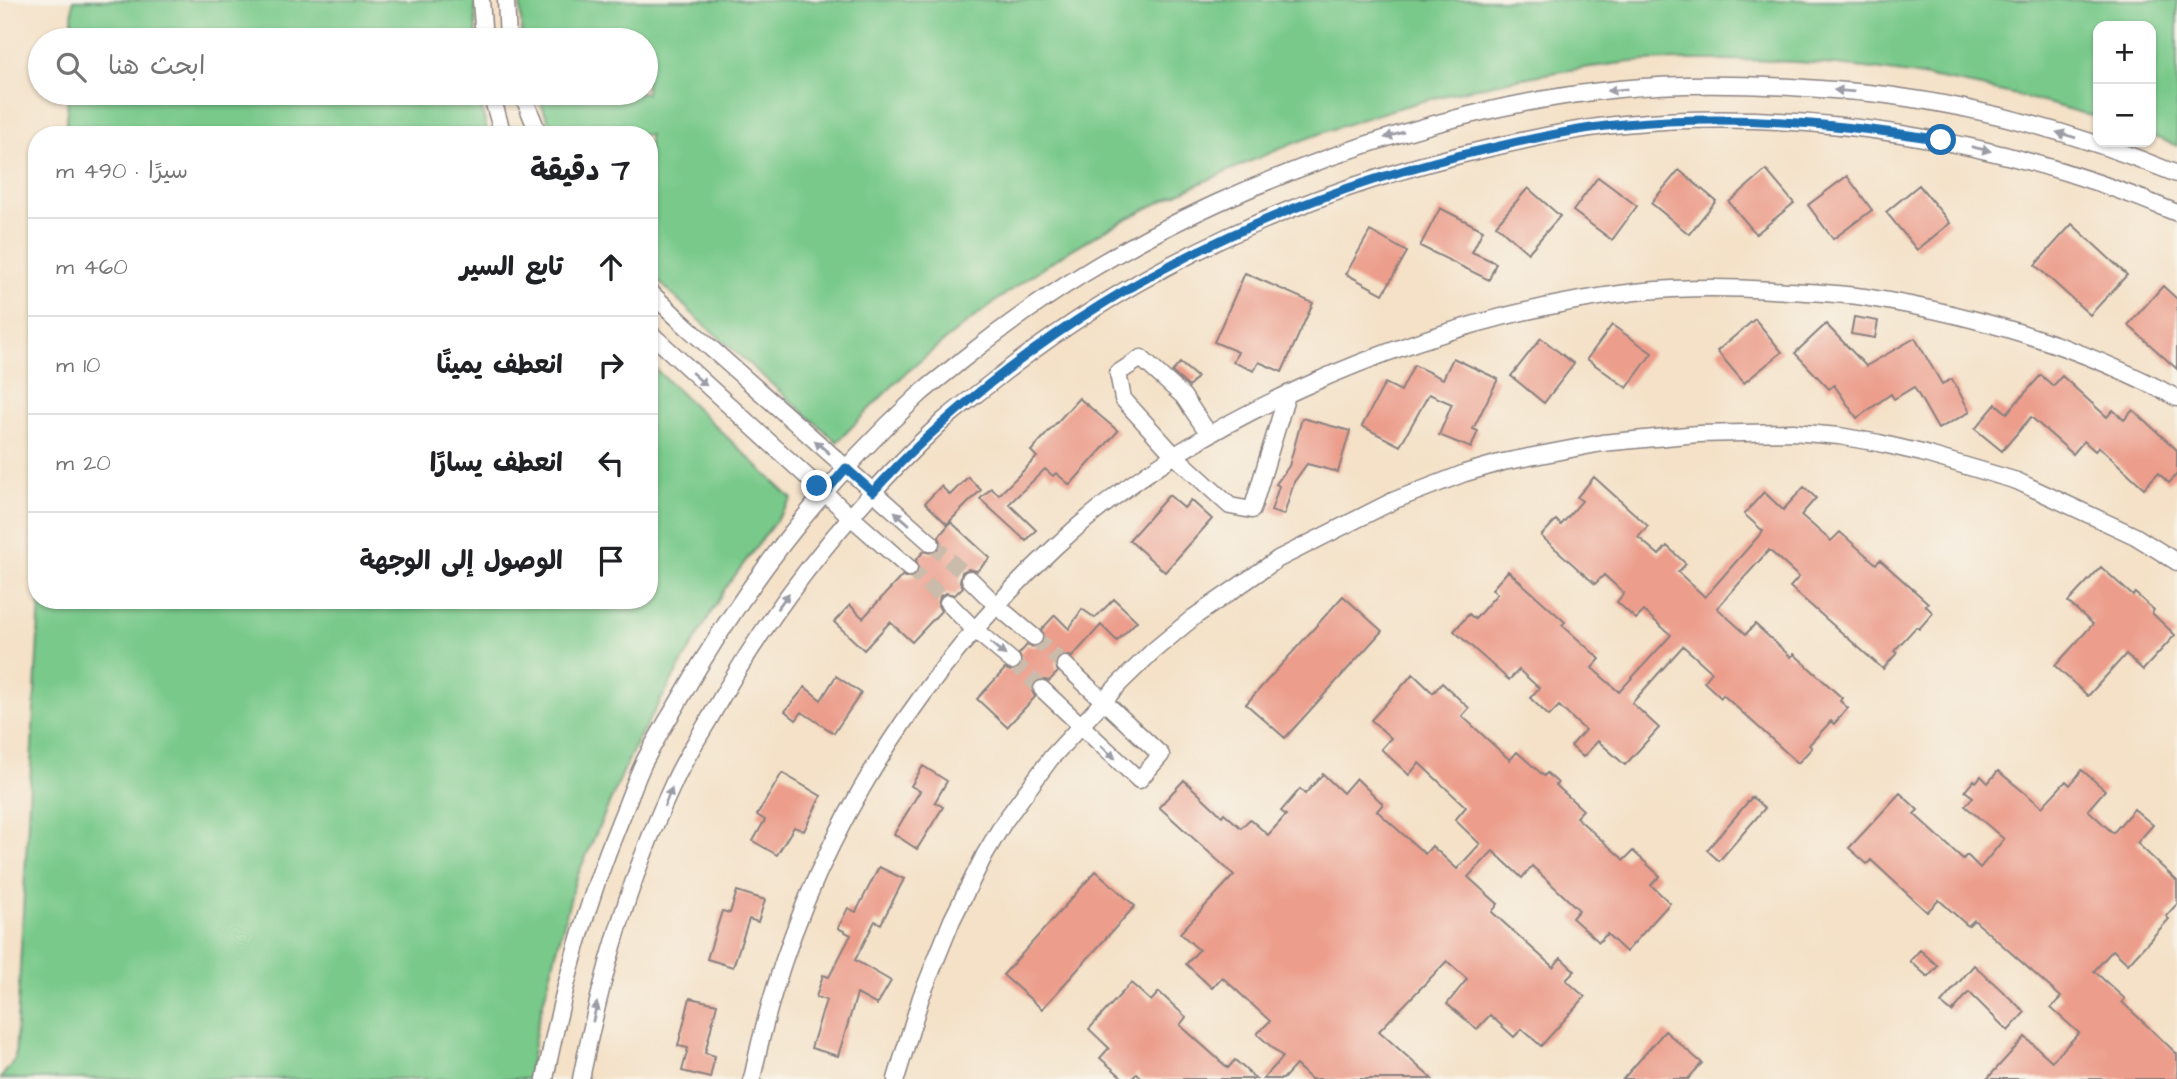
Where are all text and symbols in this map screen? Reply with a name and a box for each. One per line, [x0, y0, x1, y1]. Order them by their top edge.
map controls [2093, 21, 2156, 147]
button: + [2093, 21, 2156, 84]
search box [28, 28, 658, 105]
icon: search [52, 48, 90, 86]
text: ابحث هنا [108, 48, 205, 84]
one-way arrow [1605, 84, 1627, 95]
button: − [2093, 84, 2156, 147]
one-way arrow [1833, 85, 1855, 96]
route start [1925, 124, 1956, 155]
one-way arrow [2056, 130, 2077, 140]
one-way arrow [1383, 131, 1404, 141]
one-way arrow [1970, 144, 1992, 155]
text: 7 دقيقة [530, 150, 630, 192]
text: سيرًا · 490 m [56, 155, 188, 187]
icon: ahead [592, 248, 630, 286]
text: تابع السير [460, 249, 563, 285]
text: 460 m [56, 251, 128, 283]
icon: right [592, 346, 630, 384]
text: انعطف يمينًا [436, 347, 563, 383]
text: 10 m [56, 349, 101, 381]
one-way arrow [690, 370, 707, 386]
one-way arrow [814, 439, 831, 455]
icon: left [592, 444, 630, 482]
text: انعطف يسارًا [430, 445, 563, 481]
text: 20 m [56, 447, 111, 479]
route end [801, 470, 832, 501]
one-way arrow [893, 510, 911, 526]
icon: arrive [592, 542, 630, 580]
text: الوصول إلى الوجهة [359, 543, 563, 579]
one-way arrow [776, 593, 791, 611]
one-way arrow [989, 641, 1006, 656]
one-way arrow [1099, 743, 1116, 759]
one-way arrow [662, 787, 674, 807]
one-way arrow [590, 1001, 601, 1023]

